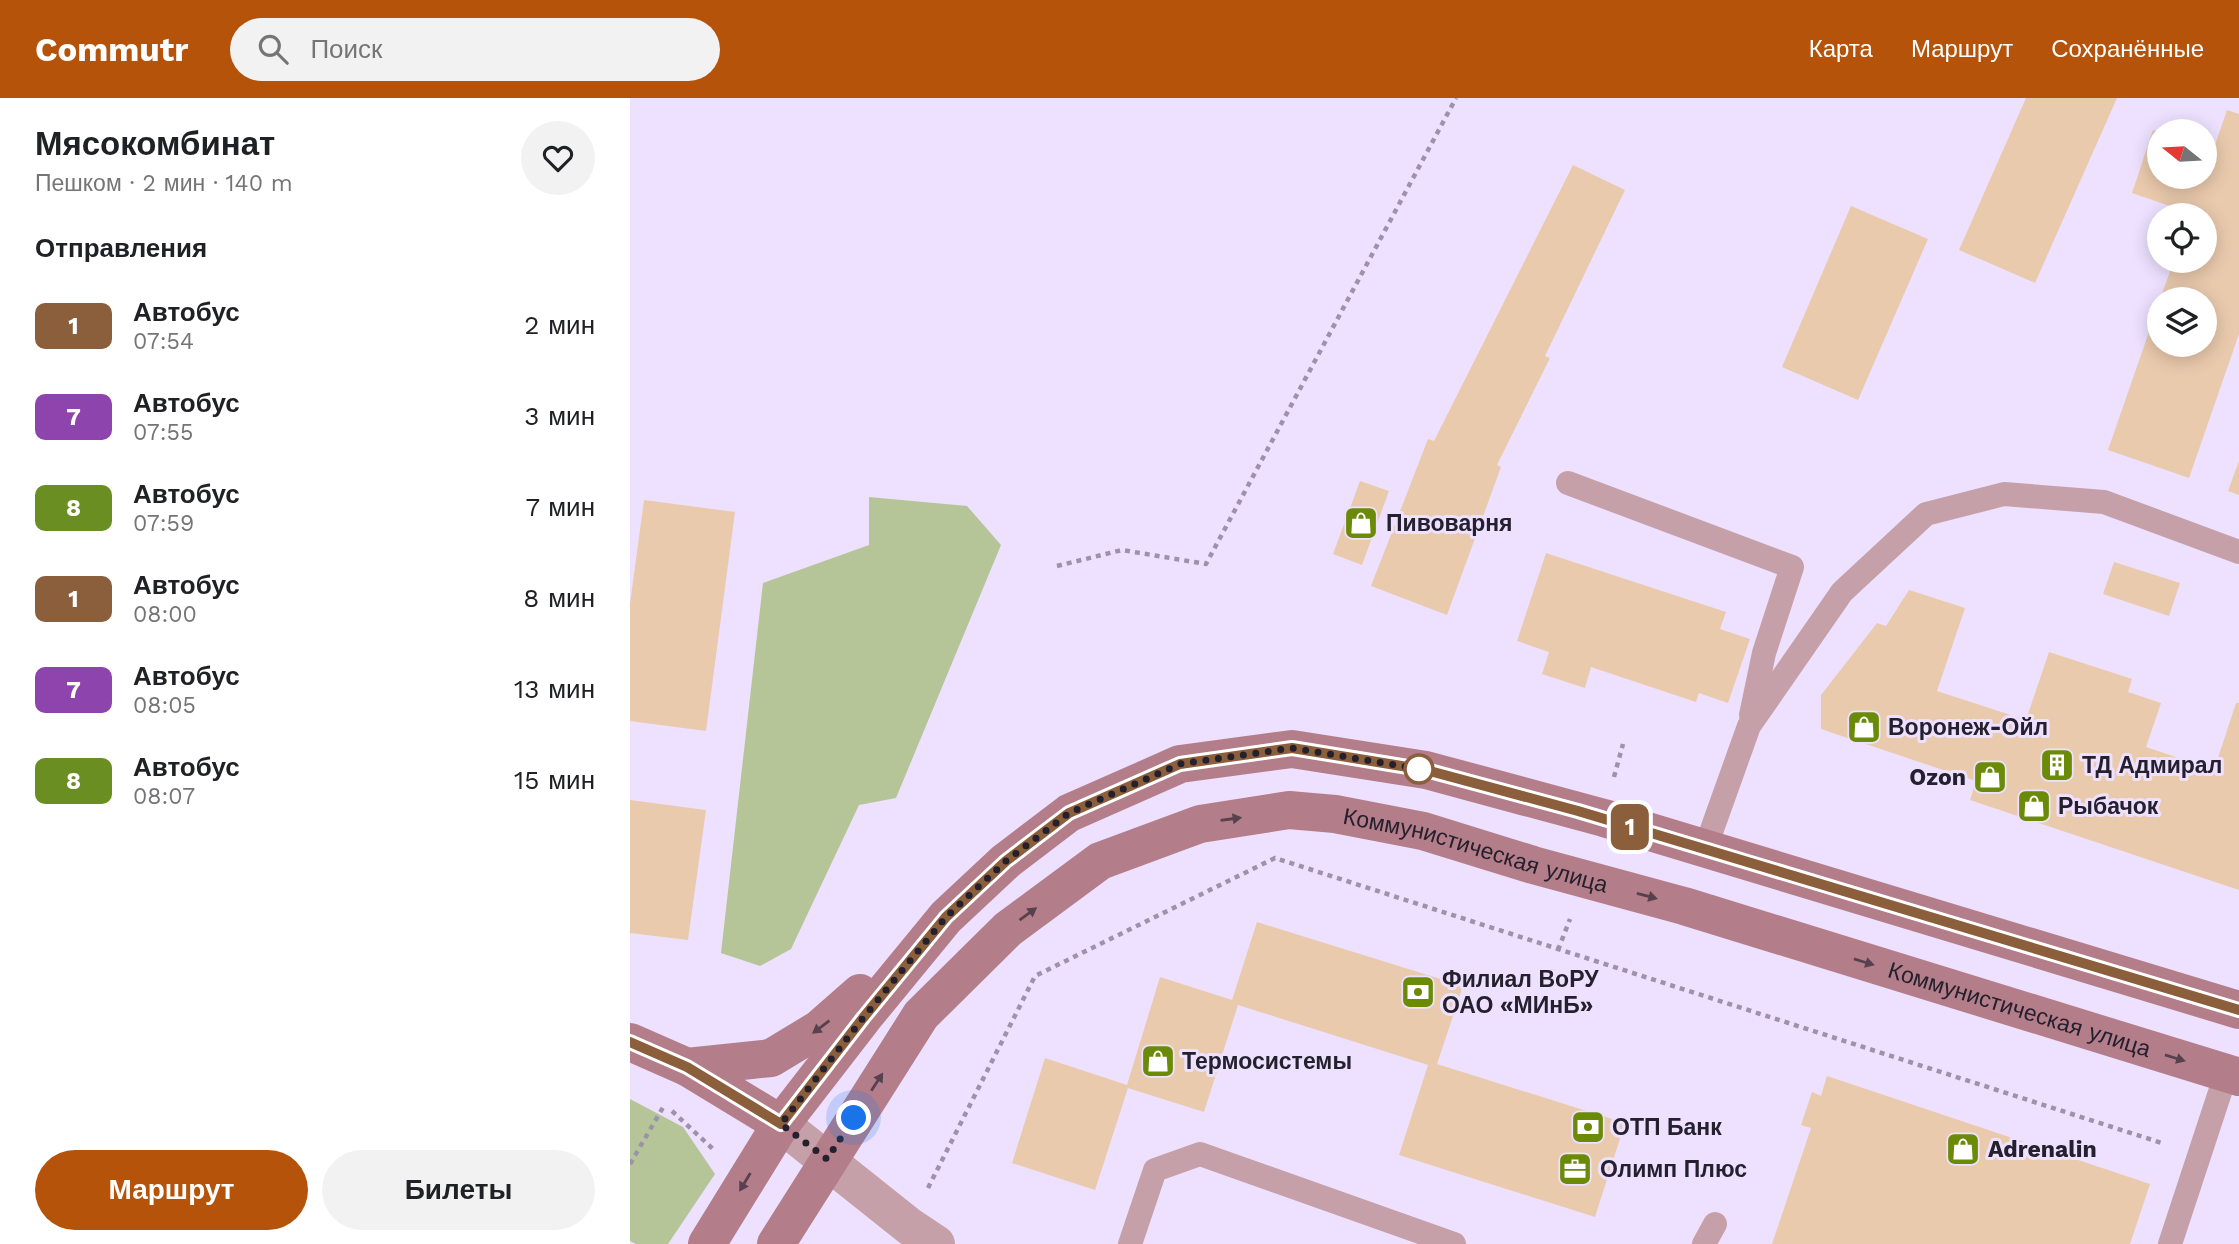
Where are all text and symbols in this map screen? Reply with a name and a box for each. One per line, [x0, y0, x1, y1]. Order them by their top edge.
search box [230, 18, 720, 81]
text: Commutr [35, 30, 188, 69]
icon: search [254, 30, 292, 68]
text: Поиск [310, 34, 382, 64]
text: Карта [1809, 35, 1873, 63]
text: Маршрут [1911, 35, 2013, 63]
text: Сохранённые [2051, 35, 2204, 63]
north arrow [2147, 119, 2217, 189]
map controls [2147, 119, 2217, 357]
button: heart [521, 121, 595, 195]
text: Мясокомбинат [35, 124, 275, 163]
text: Пешком · 2 мин · 140 m [35, 170, 293, 197]
button: locate [2147, 203, 2217, 273]
text: Отправления [35, 233, 207, 263]
button: layers [2147, 287, 2217, 357]
text: Автобус [133, 297, 240, 327]
text: 2 мин [524, 310, 595, 340]
text: 1 [68, 312, 79, 340]
text: 07:54 [133, 328, 194, 355]
text: Автобус [133, 388, 240, 418]
text: 3 мин [524, 401, 595, 431]
text: 7 [66, 403, 81, 431]
text: 07:55 [133, 419, 193, 446]
text: Автобус [133, 479, 240, 509]
text: 7 мин [526, 492, 595, 522]
text: 8 [66, 494, 81, 522]
shop icon: Пивоварня [1342, 504, 1380, 542]
text: 07:59 [133, 510, 194, 537]
place label: Пивоварня [1386, 510, 1513, 537]
text: Автобус [133, 570, 240, 600]
text: 8 мин [523, 583, 595, 613]
text: 1 [68, 585, 79, 613]
text: 08:00 [133, 601, 197, 628]
text: Автобус [133, 661, 240, 691]
text: 13 мин [514, 674, 595, 704]
text: 7 [66, 676, 81, 704]
text: 08:05 [133, 692, 196, 719]
shop icon: Воронеж-Ойл [1845, 708, 1883, 746]
place label: Воронеж-Ойл [1888, 714, 2048, 741]
building icon: ТД Адмирал [2038, 746, 2076, 784]
text: Автобус [133, 752, 240, 782]
place label: ТД Адмирал [2082, 752, 2222, 779]
unlabelled marker [1404, 754, 1434, 784]
shop icon: Ozon [1971, 758, 2009, 796]
place label: Ozon [1909, 764, 1966, 791]
text: 15 мин [514, 765, 595, 795]
text: 8 [66, 767, 81, 795]
text: 08:07 [133, 783, 195, 810]
shop icon: Рыбачок [2015, 787, 2053, 825]
place label: Рыбачок [2058, 793, 2159, 820]
street label: Коммунистическая улица [1341, 803, 1611, 899]
line badge: 1 [1607, 804, 1653, 850]
one-way arrow [1221, 813, 1243, 824]
text: 1 [1625, 813, 1635, 841]
one-way arrow [1636, 891, 1657, 901]
one-way arrow [1019, 907, 1038, 921]
one-way arrow [1854, 957, 1875, 967]
street label: Коммунистическая улица [1885, 957, 2154, 1063]
place label: Филиал ВоРУ ОАО «МИнБ» [1442, 966, 1599, 1019]
bank icon: Филиал ВоРУ ОАО «МИнБ» [1399, 973, 1437, 1011]
one-way arrow [812, 1019, 830, 1033]
shop icon: Термосистемы [1139, 1042, 1177, 1080]
place label: Термосистемы [1182, 1048, 1352, 1075]
one-way arrow [2165, 1053, 2186, 1064]
one-way arrow [871, 1072, 884, 1091]
your location [836, 1100, 871, 1135]
bank icon: ОТП Банк [1569, 1108, 1607, 1146]
place label: ОТП Банк [1612, 1114, 1722, 1141]
shop icon: Adrenalin [1944, 1130, 1982, 1168]
place label: Adrenalin [1988, 1136, 2097, 1163]
button: Маршрут [35, 1150, 308, 1230]
button: Билеты [322, 1150, 595, 1230]
office icon: Олимп Плюс [1556, 1150, 1594, 1188]
place label: Олимп Плюс [1600, 1156, 1747, 1183]
one-way arrow [738, 1172, 751, 1191]

